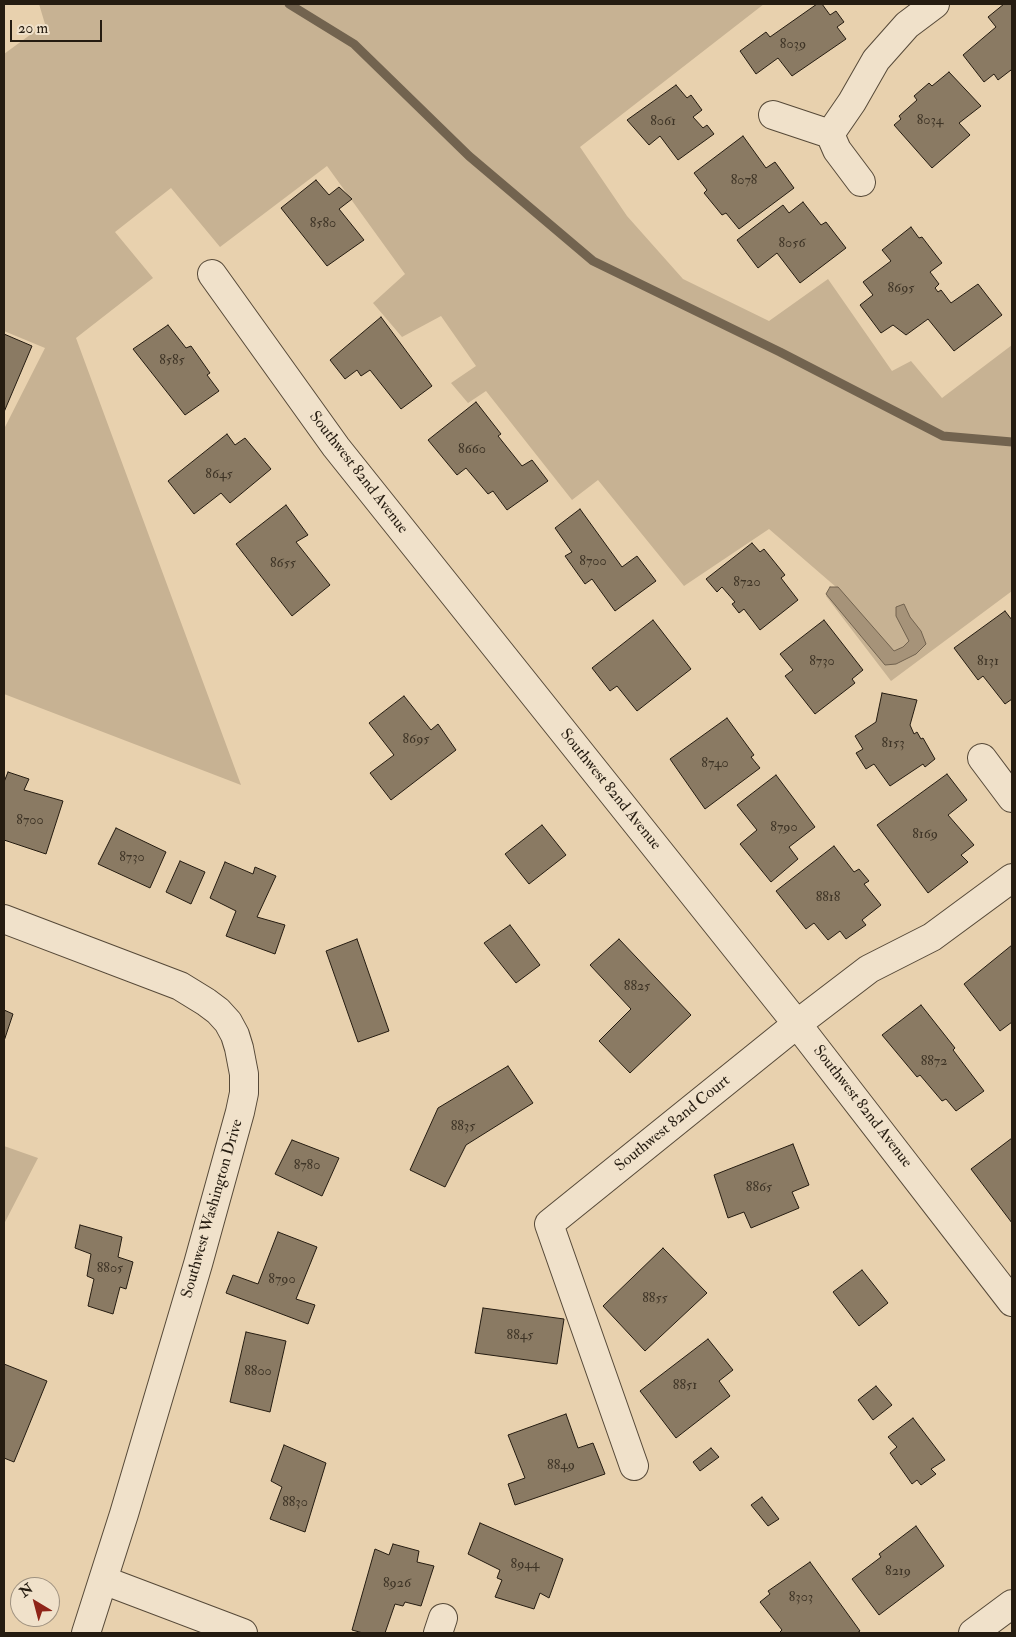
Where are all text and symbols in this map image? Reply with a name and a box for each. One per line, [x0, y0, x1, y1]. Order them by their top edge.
scale bar [12, 10, 105, 42]
text: 20 m [18, 19, 48, 38]
house number: 8039 [780, 37, 806, 53]
house number: 8034 [917, 113, 943, 129]
house number: 8061 [650, 114, 676, 130]
house number: 8078 [731, 173, 757, 189]
house number: 8580 [310, 216, 336, 232]
house number: 8056 [779, 236, 805, 252]
house number: 8695 [888, 281, 914, 297]
house number: 8585 [159, 353, 185, 369]
street label: Southwest 82nd Avenue [304, 408, 412, 538]
house number: 8660 [458, 442, 486, 458]
house number: 8645 [205, 467, 233, 483]
house number: 8700 [579, 554, 607, 570]
house number: 8655 [270, 556, 296, 572]
house number: 8720 [733, 575, 761, 591]
house number: 8730 [809, 654, 835, 670]
house number: 8131 [977, 654, 999, 670]
street label: Southwest 82nd Avenue [555, 726, 665, 854]
house number: 8695 [403, 732, 429, 748]
house number: 8153 [881, 736, 905, 752]
house number: 8740 [701, 756, 729, 772]
house number: 8700 [16, 813, 44, 829]
house number: 8790 [770, 820, 798, 836]
house number: 8169 [912, 827, 938, 843]
house number: 8730 [119, 850, 145, 866]
house number: 8818 [816, 890, 840, 906]
house number: 8825 [624, 979, 650, 995]
street label: Southwest 82nd Avenue [808, 1042, 916, 1172]
house number: 8872 [921, 1054, 947, 1070]
street label: Southwest 82nd Court [612, 1072, 734, 1176]
street label: Southwest Washington Drive [178, 1117, 248, 1301]
house number: 8835 [451, 1119, 475, 1135]
house number: 8780 [294, 1158, 320, 1174]
house number: 8865 [746, 1180, 772, 1196]
house number: 8805 [97, 1261, 123, 1277]
house number: 8790 [268, 1272, 296, 1288]
house number: 8855 [642, 1291, 668, 1307]
house number: 8845 [507, 1328, 533, 1344]
house number: 8800 [244, 1364, 272, 1380]
house number: 8851 [673, 1378, 697, 1394]
house number: 8849 [547, 1458, 575, 1474]
house number: 8830 [282, 1495, 308, 1511]
house number: 8944 [511, 1557, 539, 1573]
house number: 8219 [885, 1564, 911, 1580]
house number: 8926 [383, 1576, 411, 1592]
north arrow [10, 1577, 60, 1627]
text: N [16, 1580, 36, 1601]
house number: 8303 [789, 1590, 813, 1606]

